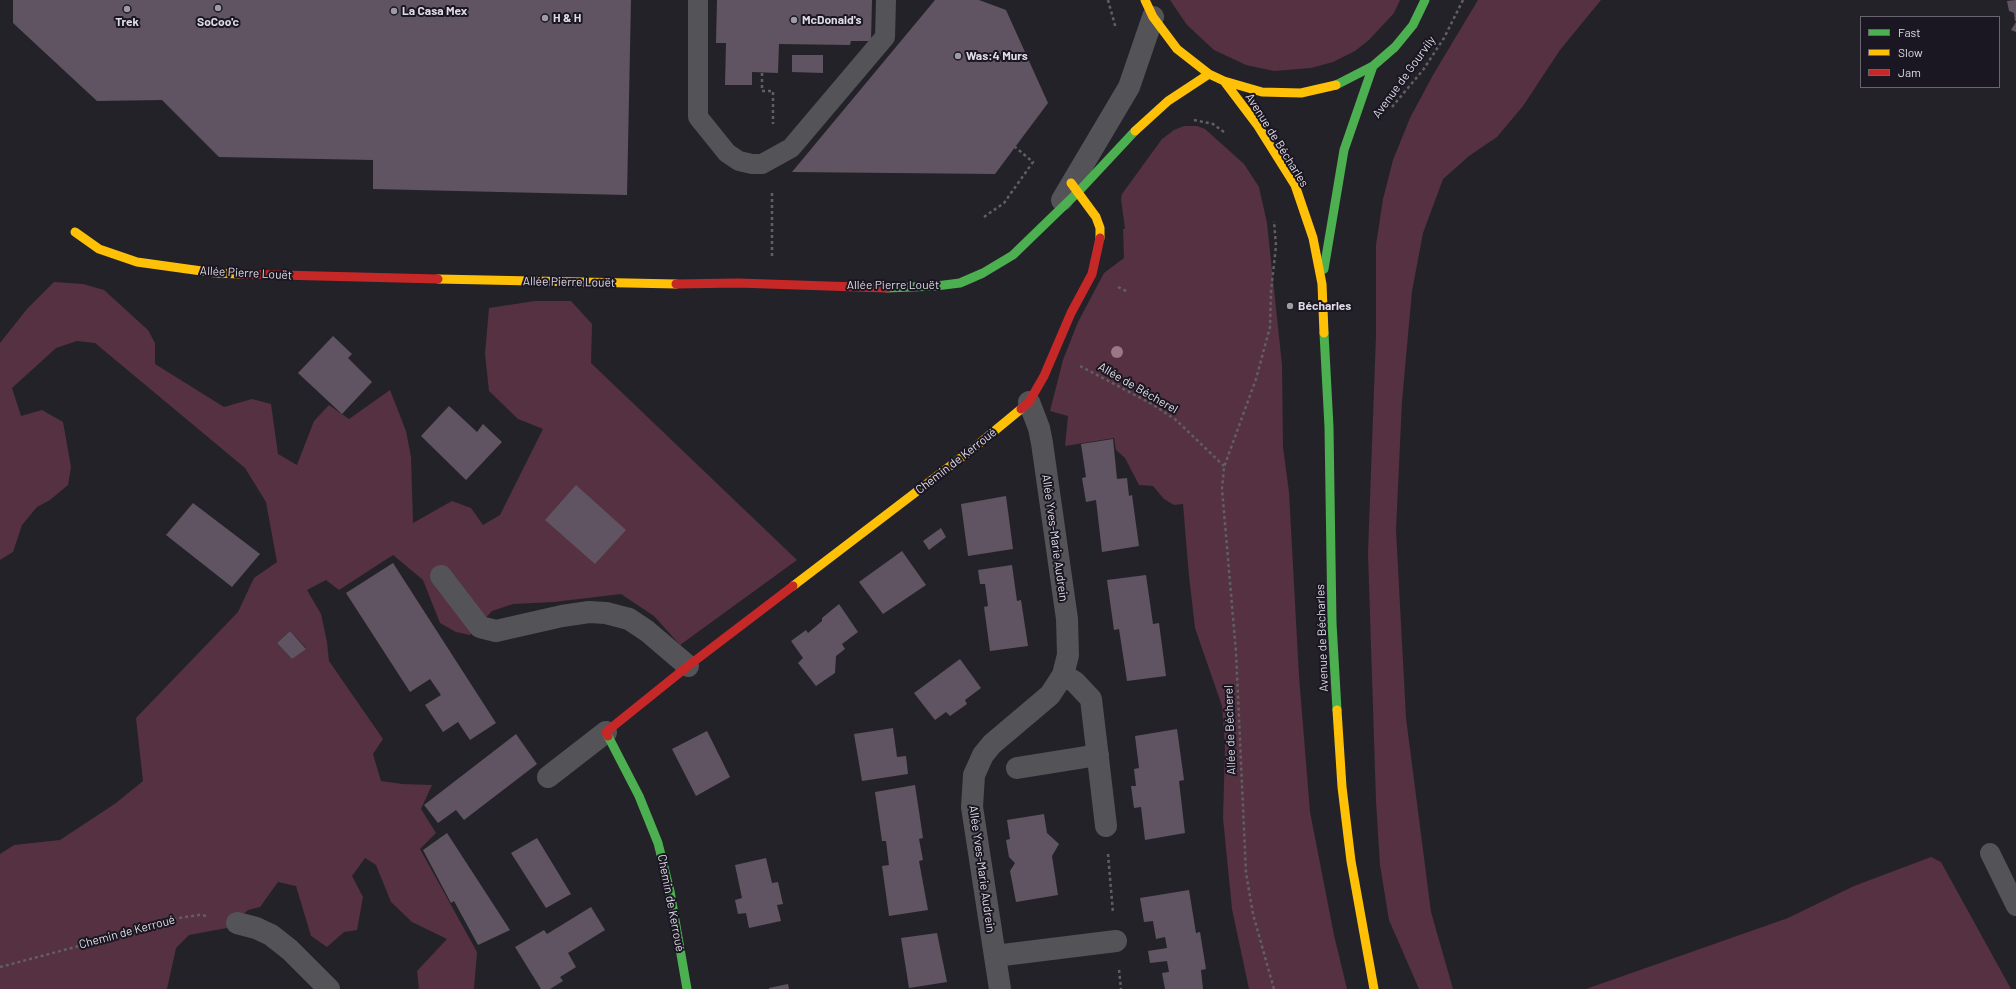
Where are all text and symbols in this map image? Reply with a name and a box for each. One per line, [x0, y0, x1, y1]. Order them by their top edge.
marker: SoCoo'c [213, 3, 223, 13]
marker: Trek [122, 4, 132, 14]
place label: La Casa Mex [402, 4, 467, 18]
marker: La Casa Mex [389, 6, 399, 16]
place label: H & H [553, 11, 581, 25]
marker: H & H [540, 13, 550, 23]
place label: McDonald's [802, 13, 862, 27]
place label: Trek [115, 15, 139, 29]
place label: SoCoo'c [197, 15, 239, 29]
marker: McDonald's [789, 15, 799, 25]
legend [1860, 16, 2000, 88]
text: Fast [1898, 25, 1921, 39]
street label: Avenue de Gourvily [1369, 33, 1439, 121]
text: Slow [1898, 45, 1923, 59]
place label: Was:4 Murs [966, 49, 1028, 63]
marker: Was:4 Murs [953, 51, 963, 61]
text: Jam [1898, 65, 1921, 79]
street label: Avenue de Bécharles [1242, 90, 1312, 190]
street label: Allée Pierre Louët [199, 263, 293, 283]
street label: Allée Pierre Louët [523, 274, 615, 290]
street label: Allée Pierre Louët [847, 278, 939, 292]
place label: Bécharles [1298, 299, 1351, 313]
marker: Bécharles [1285, 301, 1295, 311]
street label: Allée de Bécherel [1096, 359, 1180, 417]
street label: Chemin de Kerroué [913, 425, 999, 497]
street label: Allée Yves-Marie Audrein [1039, 474, 1071, 602]
street label: Avenue de Bécharles [1313, 584, 1331, 692]
street label: Allée de Bécherel [1221, 685, 1239, 775]
street label: Allée Yves-Marie Audrein [966, 805, 998, 933]
street label: Chemin de Kerroué [655, 853, 687, 953]
street label: Chemin de Kerroué [77, 912, 177, 952]

